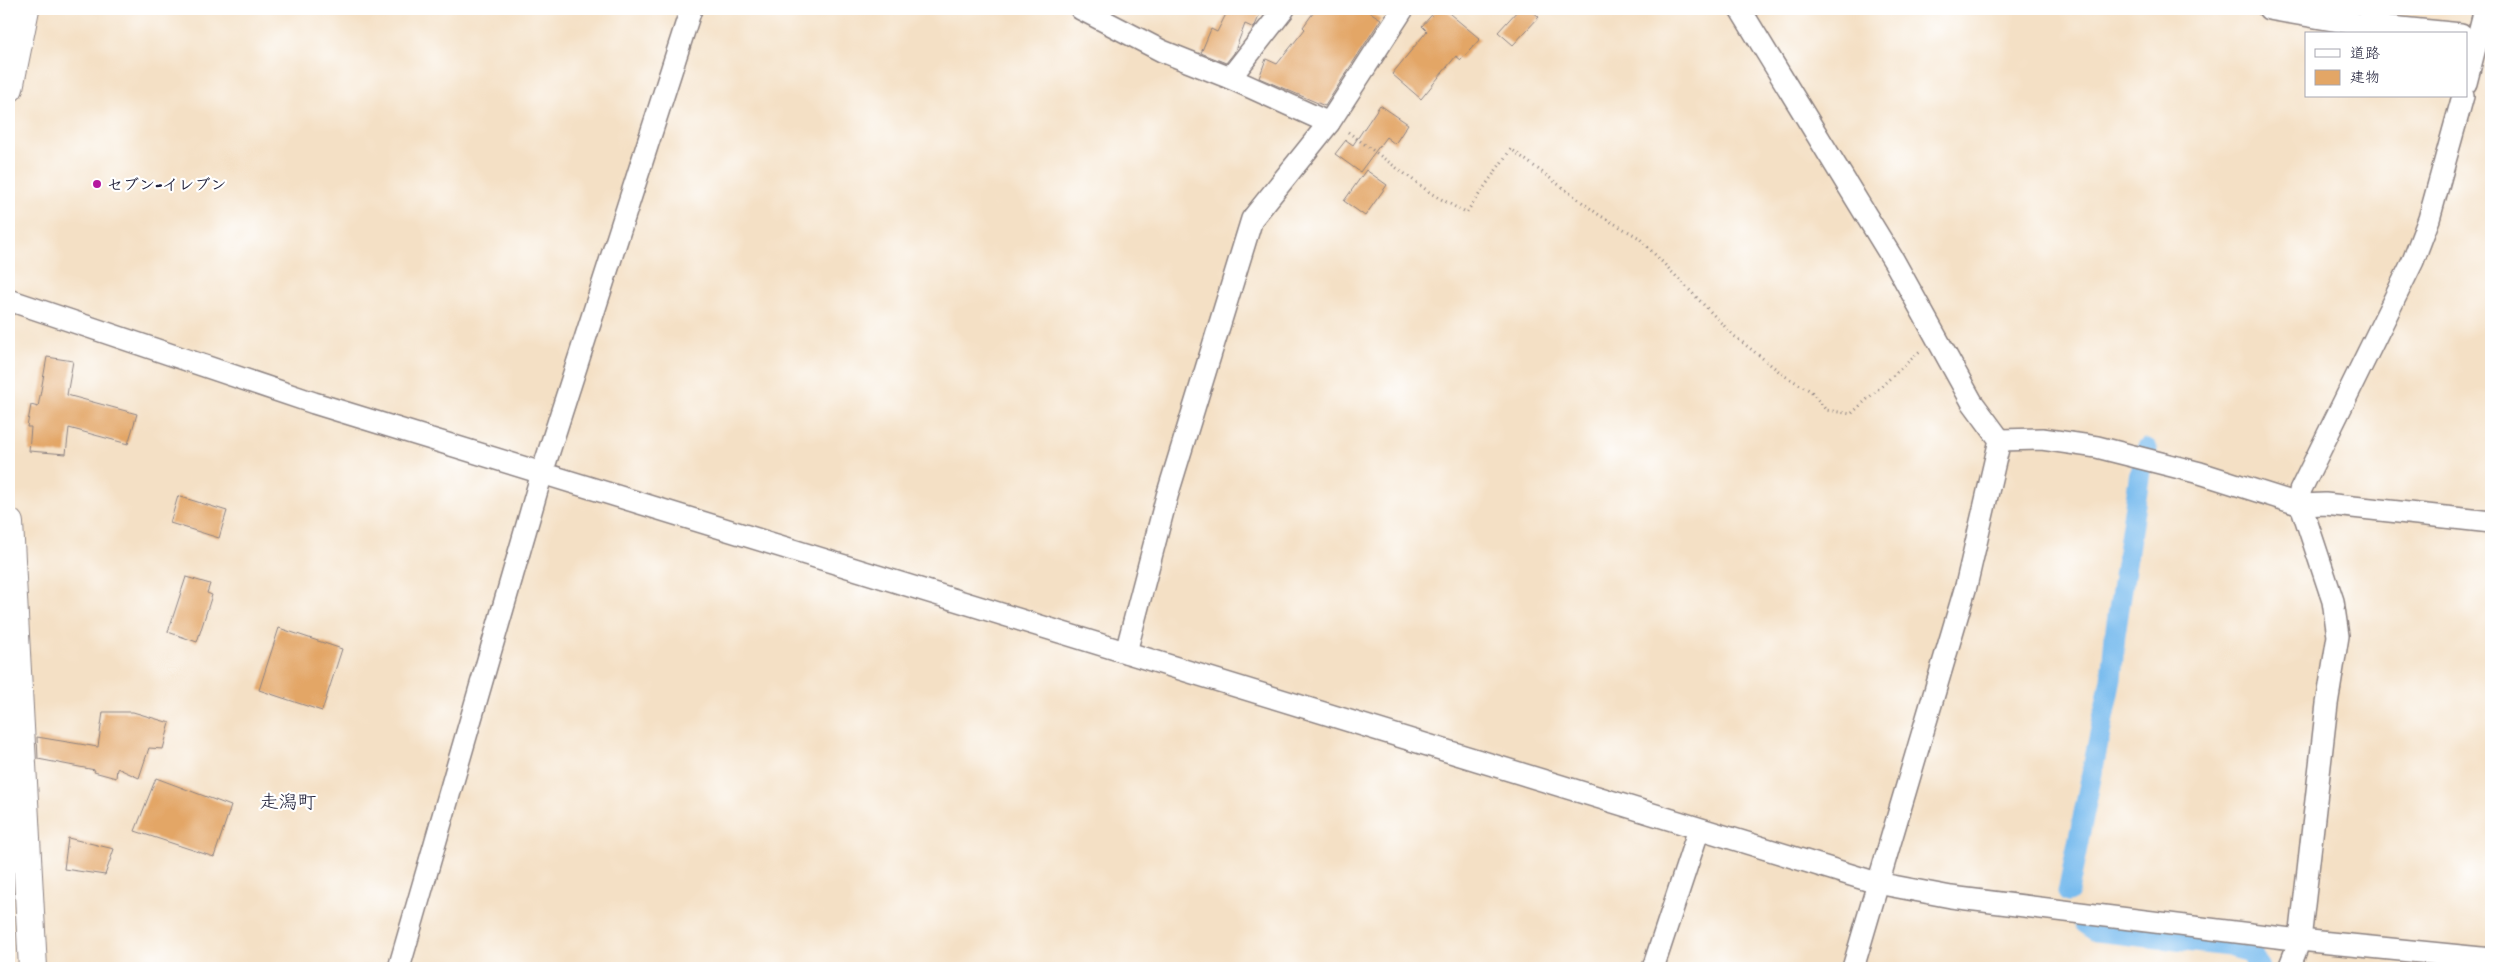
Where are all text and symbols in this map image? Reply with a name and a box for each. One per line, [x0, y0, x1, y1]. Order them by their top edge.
legend [2305, 32, 2468, 98]
text: 道路 [2350, 40, 2380, 66]
text: 建物 [2350, 64, 2380, 90]
place label: セブン-イレブン [107, 170, 226, 199]
marker: セブン-イレブン [91, 178, 103, 190]
district label: 走潟町 [259, 785, 317, 818]

